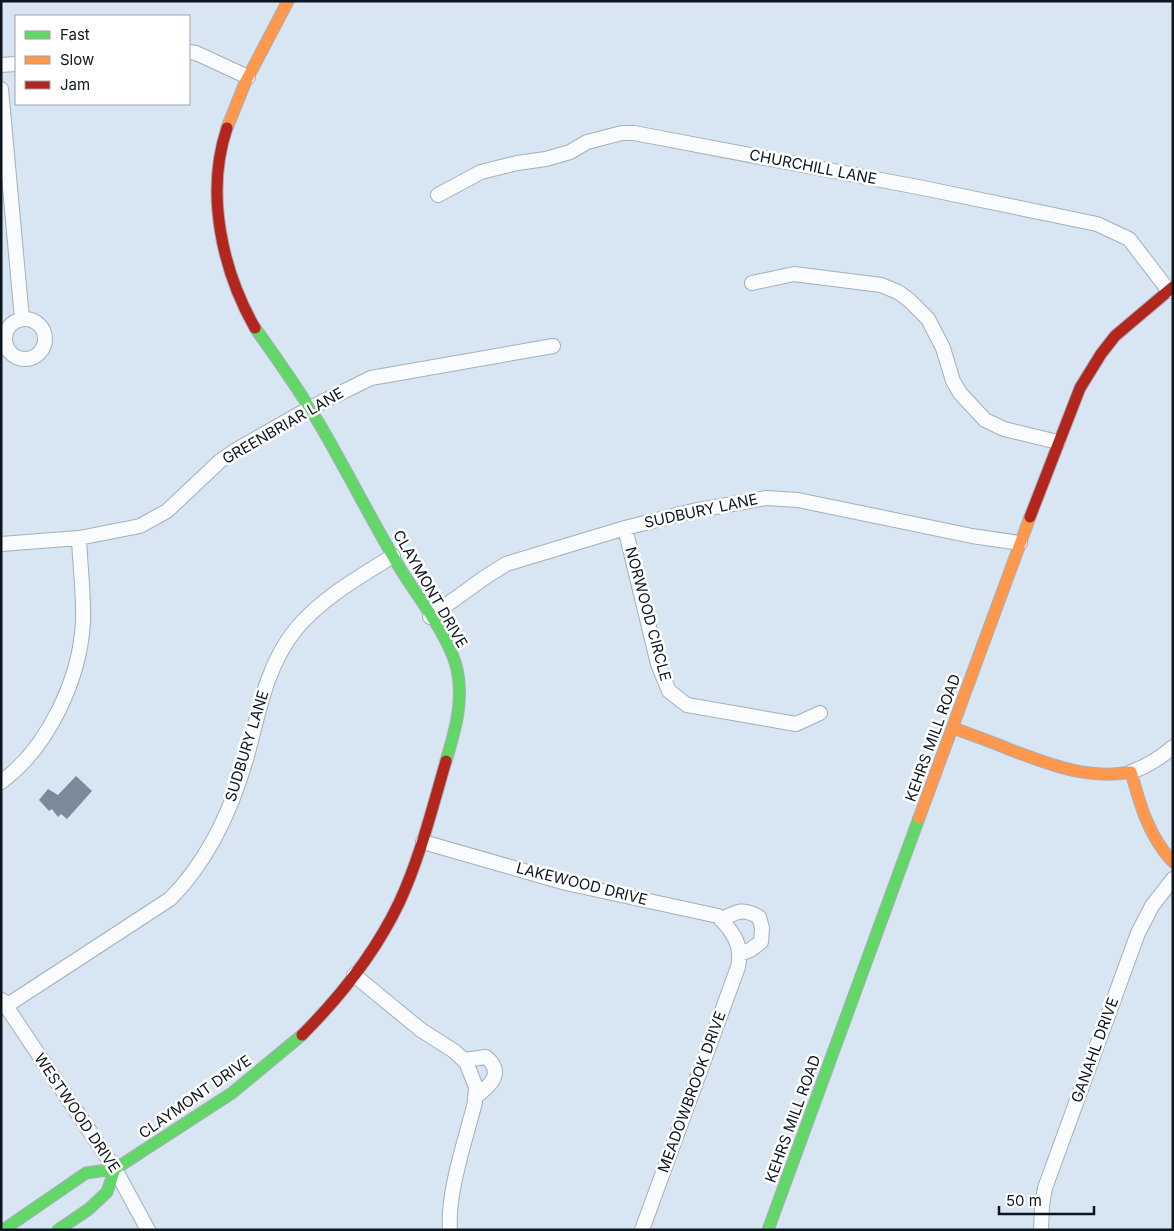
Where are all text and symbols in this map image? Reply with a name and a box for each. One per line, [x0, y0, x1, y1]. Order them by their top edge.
legend [15, 15, 190, 105]
text: Fast [60, 25, 90, 44]
text: Slow [60, 50, 94, 69]
text: Jam [60, 75, 90, 94]
street label: CHURCHILL LANE [748, 145, 878, 188]
street label: GREENBRIAR LANE [219, 383, 347, 468]
street label: SUDBURY LANE [642, 489, 759, 532]
street label: CLAYMONT DRIVE [389, 526, 472, 651]
street label: NORWOOD CIRCLE [621, 545, 676, 683]
street label: KEHRS MILL ROAD [901, 671, 964, 804]
street label: SUDBURY LANE [221, 688, 272, 804]
street label: LAKEWOOD DRIVE [515, 858, 650, 909]
street label: GANAHL DRIVE [1067, 995, 1122, 1105]
street label: MEADOWBROOK DRIVE [653, 1008, 730, 1175]
street label: WESTWOOD DRIVE [30, 1049, 124, 1176]
street label: CLAYMONT DRIVE [135, 1051, 255, 1143]
street label: KEHRS MILL ROAD [761, 1052, 824, 1185]
scale bar [999, 1184, 1094, 1216]
text: 50 m [1006, 1191, 1042, 1210]

